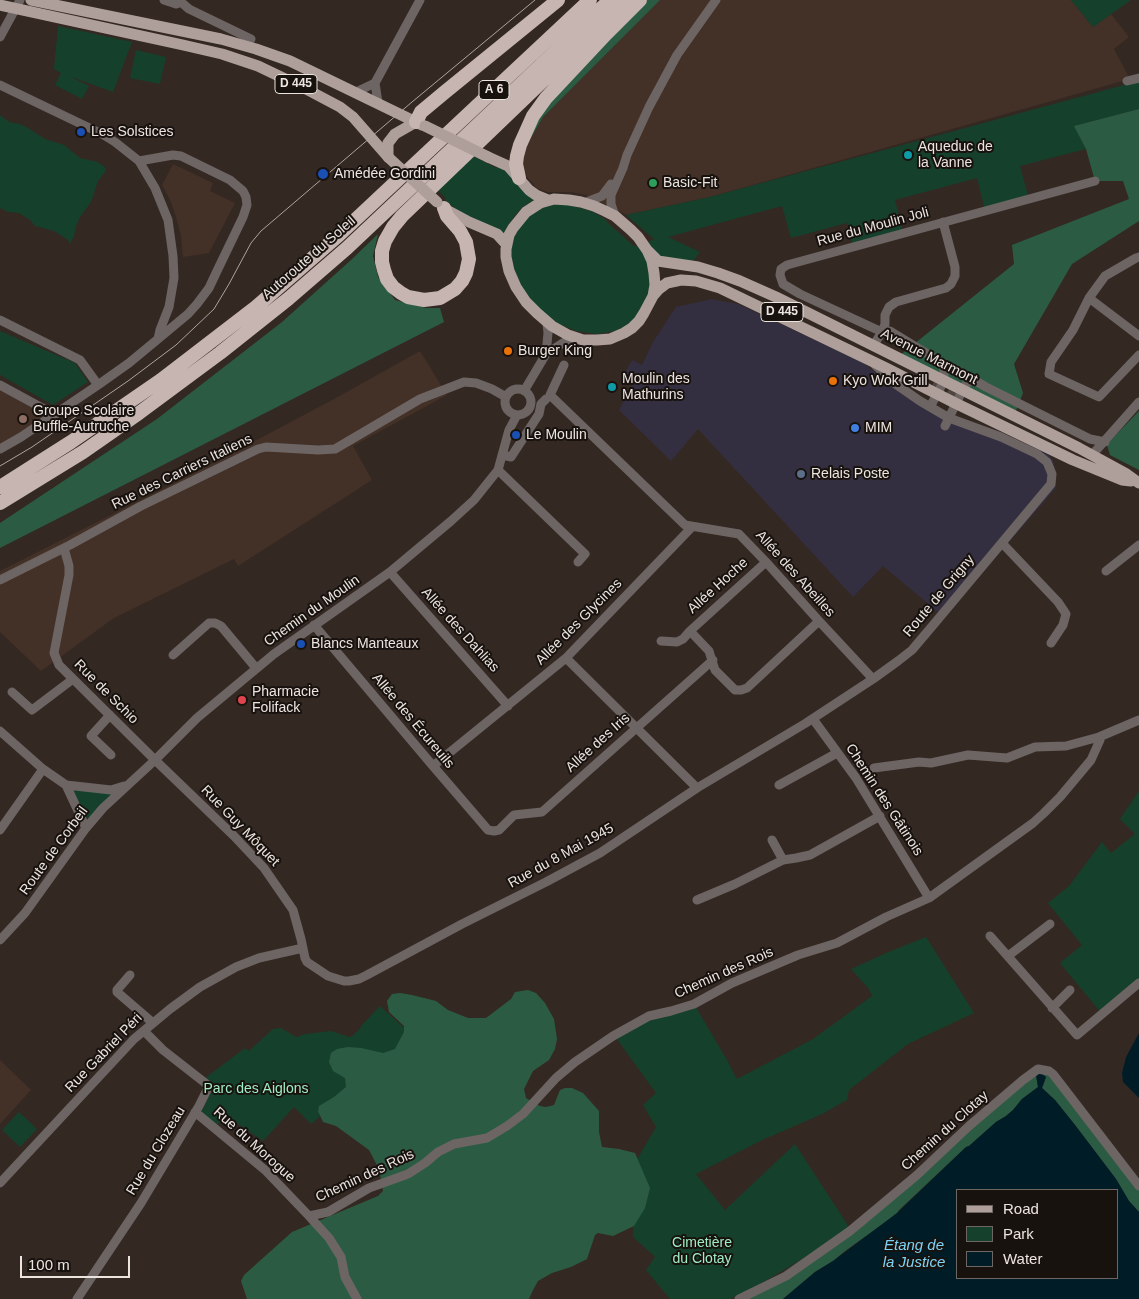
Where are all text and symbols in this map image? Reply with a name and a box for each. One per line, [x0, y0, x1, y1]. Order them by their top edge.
road number: D 445 [275, 74, 317, 94]
road number: A 6 [479, 80, 509, 100]
place label: Les Solstices [91, 124, 173, 140]
marker: Les Solstices [75, 126, 87, 138]
place label: Aqueduc de la Vanne [918, 139, 993, 172]
marker: Aqueduc de la Vanne [902, 149, 914, 161]
place label: Amédée Gordini [334, 166, 435, 182]
marker: Amédée Gordini [316, 167, 330, 181]
place label: Basic-Fit [663, 175, 717, 191]
marker: Basic-Fit [647, 177, 659, 189]
street label: Rue du Moulin Joli [815, 204, 931, 250]
street label: Autoroute du Soleil [259, 213, 359, 303]
road number: D 445 [761, 302, 803, 322]
street label: Avenue Marmont [878, 325, 980, 389]
place label: Burger King [518, 343, 592, 359]
marker: Burger King [502, 345, 514, 357]
place label: Moulin des Mathurins [622, 371, 690, 404]
place label: Kyo Wok Grill [843, 373, 928, 389]
marker: Kyo Wok Grill [827, 375, 839, 387]
marker: Moulin des Mathurins [606, 381, 618, 393]
place label: Groupe Scolaire Buffle-Autruche [33, 403, 134, 436]
marker: Groupe Scolaire Buffle-Autruche [17, 413, 29, 425]
place label: MIM [865, 420, 892, 436]
marker: MIM [849, 422, 861, 434]
place label: Le Moulin [526, 427, 587, 443]
marker: Le Moulin [510, 429, 522, 441]
street label: Rue des Carriers Italiens [109, 431, 255, 513]
place label: Relais Poste [811, 466, 890, 482]
marker: Relais Poste [795, 468, 807, 480]
street label: Allée des Abeilles [752, 527, 838, 621]
street label: Route de Grigny [900, 552, 978, 640]
street label: Allée Hoche [684, 555, 752, 617]
street label: Chemin du Moulin [261, 572, 363, 650]
street label: Allée des Glycines [532, 575, 626, 669]
street label: Allée des Dahlias [418, 584, 502, 676]
place label: Blancs Manteaux [311, 636, 418, 652]
marker: Blancs Manteaux [295, 638, 307, 650]
street label: Rue de Schio [70, 656, 142, 728]
street label: Allée des Écureuils [368, 670, 458, 772]
place label: Pharmacie Folifack [252, 684, 319, 716]
marker: Pharmacie Folifack [236, 694, 248, 706]
street label: Allée des Iris [563, 710, 633, 776]
street label: Chemin des Gâtinois [842, 741, 926, 859]
street label: Rue Guy Môquet [197, 782, 283, 870]
street label: Route de Corbeil [16, 804, 92, 898]
street label: Rue du 8 Mai 1945 [505, 820, 617, 892]
street label: Chemin des Rois [672, 944, 776, 1002]
street label: Rue Gabriel Péri [62, 1010, 146, 1096]
park label: Parc des Aiglons [203, 1081, 309, 1097]
street label: Chemin du Clotay [898, 1088, 992, 1174]
street label: Rue du Clozeau [123, 1104, 189, 1198]
street label: Rue du Morogue [210, 1104, 298, 1186]
street label: Chemin des Rois [313, 1146, 417, 1206]
legend [956, 1189, 1119, 1279]
text: Road [1003, 1200, 1039, 1217]
text: Park [1003, 1225, 1034, 1242]
park label: Cimetière du Clotay [672, 1235, 732, 1268]
water label: Étang de la Justice [883, 1237, 945, 1272]
scale bar [22, 1246, 132, 1278]
text: Water [1003, 1250, 1042, 1267]
text: 100 m [28, 1256, 70, 1273]

